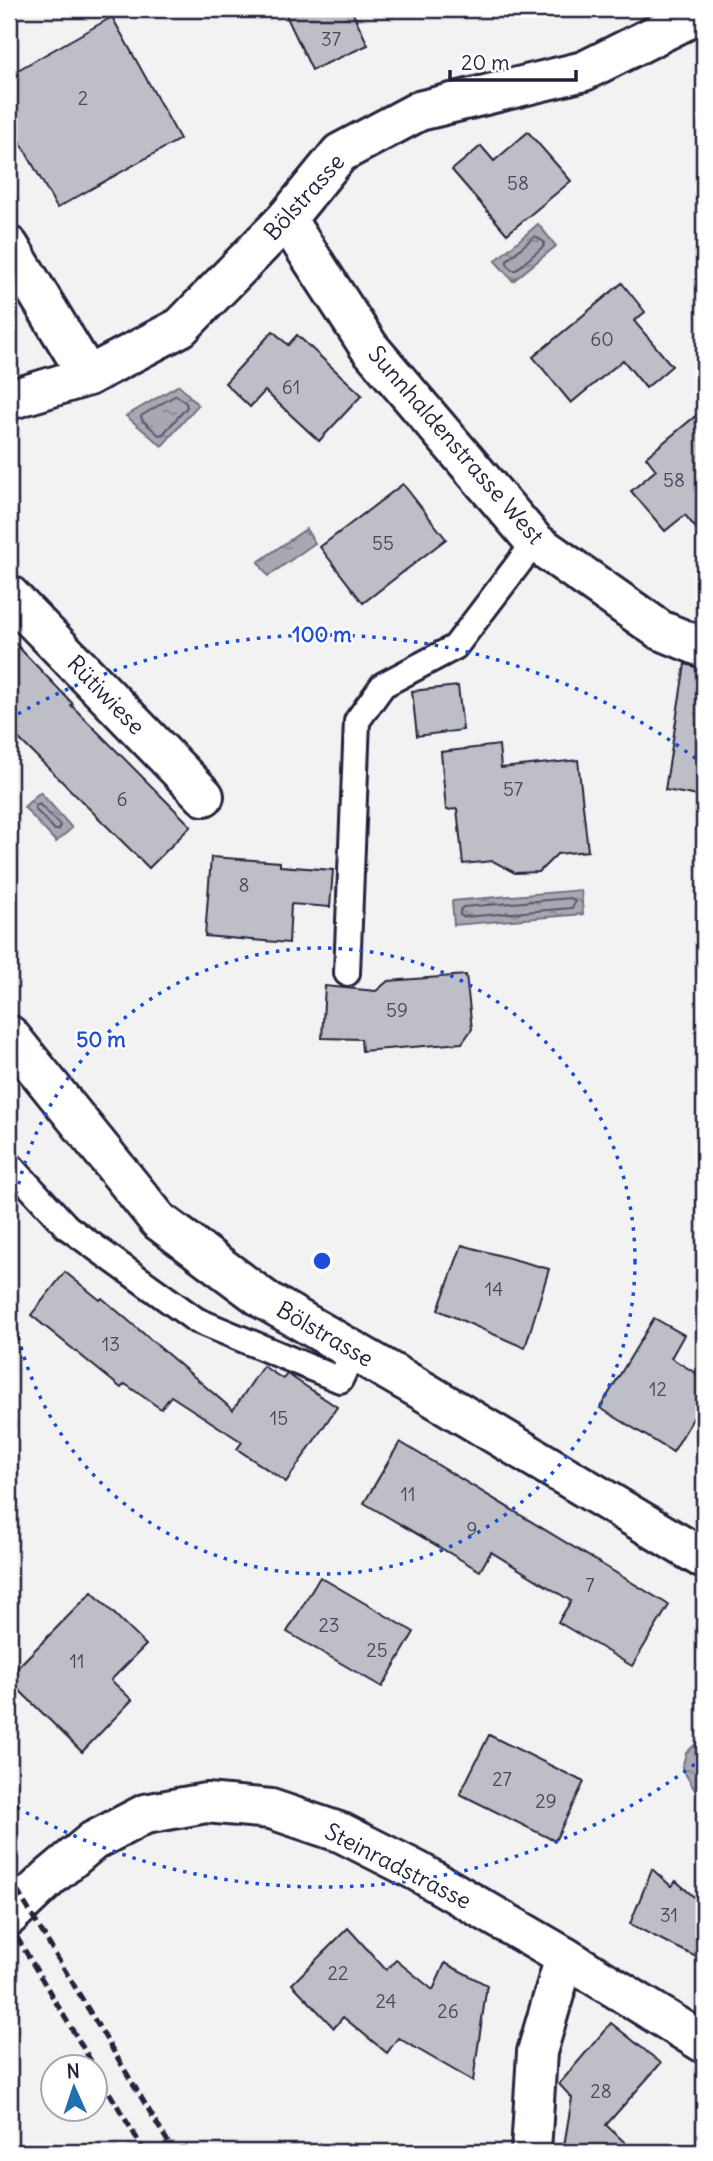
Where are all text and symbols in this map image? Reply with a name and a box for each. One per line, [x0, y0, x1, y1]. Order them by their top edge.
house number: 37 [321, 27, 341, 51]
scale bar [450, 38, 576, 82]
text: 20 m [461, 49, 510, 76]
house number: 2 [78, 86, 88, 110]
street label: Bölstrasse [257, 147, 350, 246]
house number: 58 [507, 171, 529, 195]
house number: 60 [590, 327, 614, 351]
street label: Sunnhaldenstrasse West [362, 340, 551, 550]
house number: 61 [282, 375, 300, 399]
house number: 58 [663, 468, 685, 492]
house number: 55 [372, 531, 394, 555]
text: 100 m [292, 621, 352, 648]
street label: Rütiwiese [61, 649, 151, 740]
house number: 57 [503, 777, 523, 801]
house number: 6 [117, 787, 127, 811]
house number: 8 [239, 873, 249, 897]
house number: 59 [386, 998, 408, 1022]
text: 50 m [76, 1026, 126, 1053]
centre of rings [310, 1249, 334, 1273]
house number: 14 [485, 1277, 503, 1301]
street label: Bölstrasse [272, 1294, 379, 1373]
house number: 13 [102, 1332, 120, 1356]
house number: 12 [649, 1377, 667, 1401]
house number: 15 [270, 1406, 288, 1430]
house number: 11 [400, 1482, 416, 1506]
house number: 9 [467, 1517, 477, 1541]
house number: 7 [585, 1573, 595, 1597]
house number: 23 [318, 1613, 340, 1637]
house number: 25 [366, 1638, 388, 1662]
house number: 11 [69, 1649, 85, 1673]
house number: 27 [492, 1767, 512, 1791]
house number: 29 [535, 1789, 557, 1813]
street label: Steinradstrasse [320, 1816, 476, 1915]
house number: 31 [660, 1903, 678, 1927]
house number: 22 [328, 1961, 348, 1985]
house number: 24 [375, 1989, 397, 2013]
house number: 26 [437, 1999, 459, 2023]
north arrow [38, 2052, 108, 2122]
text: N [66, 2059, 80, 2083]
house number: 28 [590, 2079, 612, 2103]

